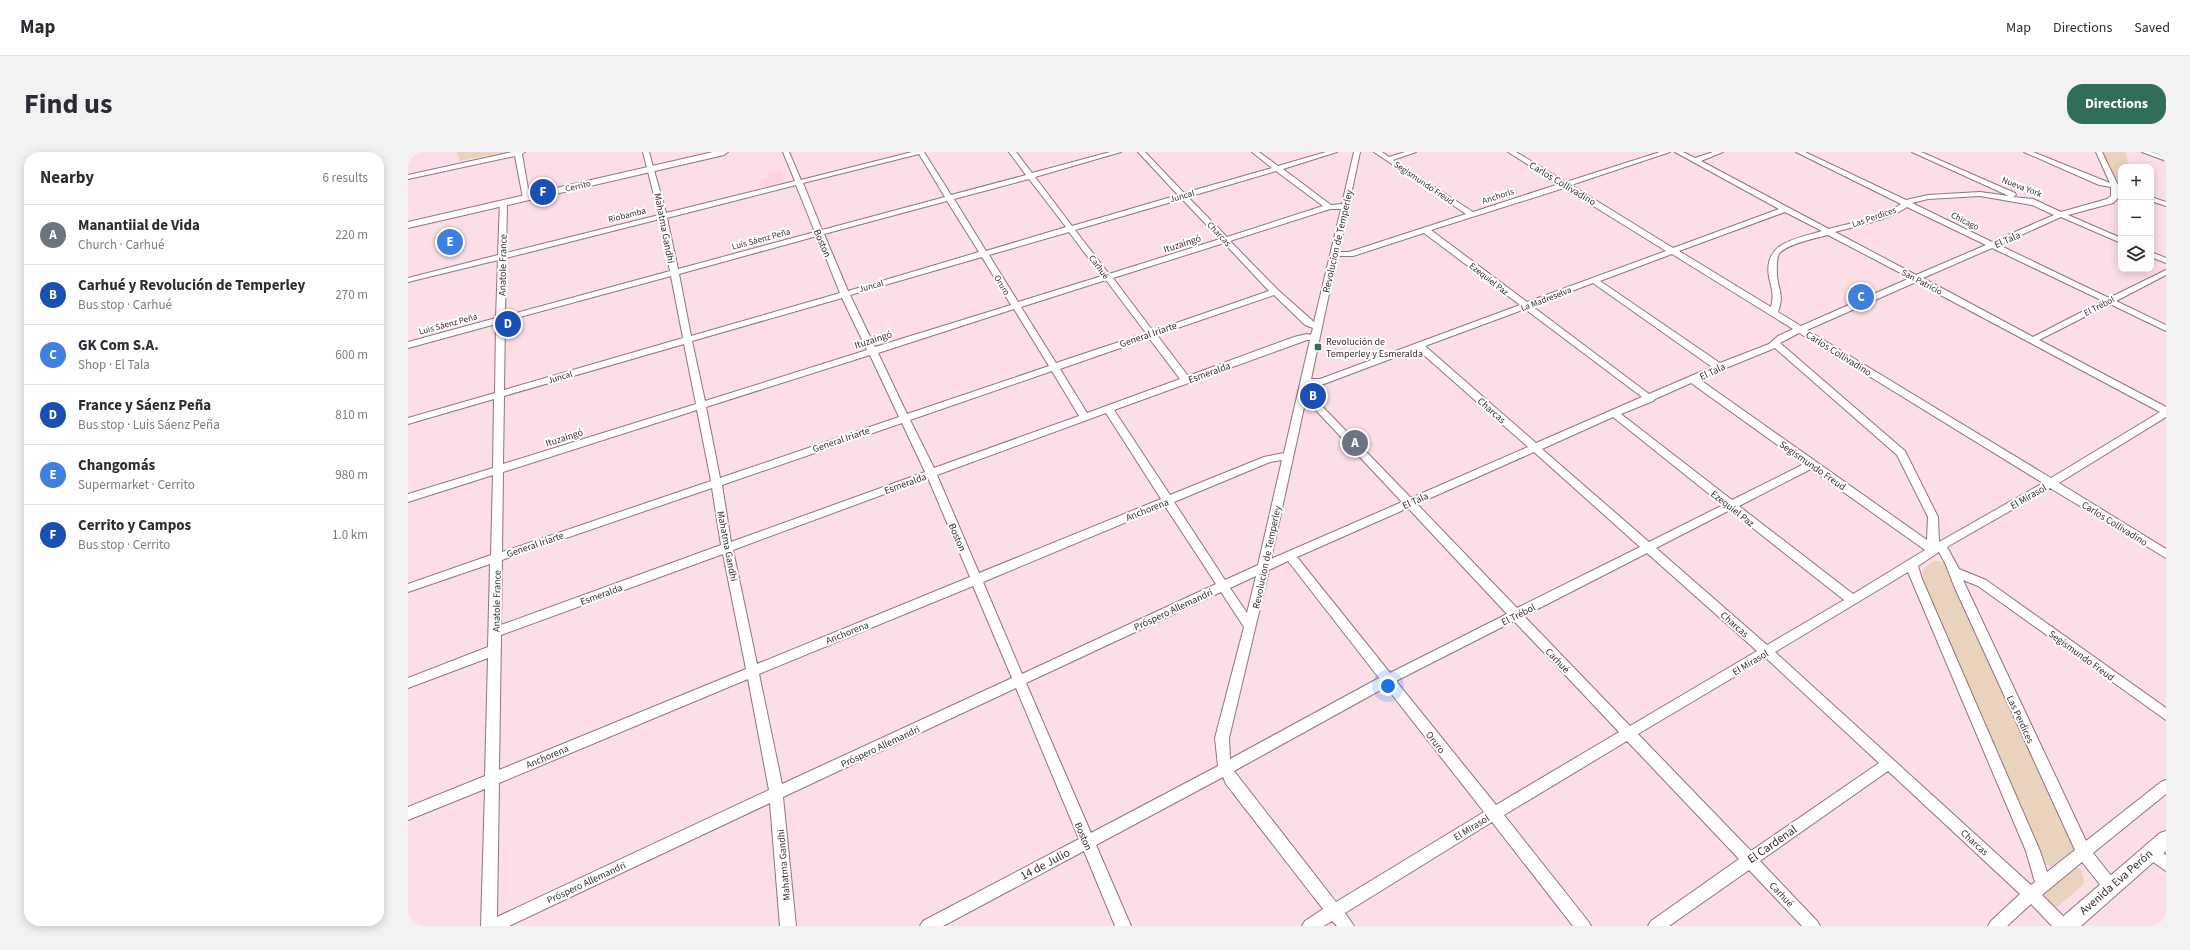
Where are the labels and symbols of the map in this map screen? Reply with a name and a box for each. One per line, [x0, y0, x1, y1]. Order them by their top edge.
street label: Segismundo Freud [1391, 158, 1457, 208]
street label: Carlos Collivadino [1527, 158, 1598, 209]
street label: Nueva York [2000, 174, 2044, 201]
pin: F [530, 177, 556, 207]
street label: Cerrito [564, 177, 592, 196]
street label: Anchoris [1481, 185, 1516, 208]
street label: Juncal [1168, 187, 1196, 206]
street label: Revolucion de Temperley [1319, 188, 1357, 294]
street label: Mahatma Gandhi [650, 192, 678, 265]
street label: Las Perdices [1850, 204, 1898, 231]
street label: Riobamba [607, 205, 647, 226]
street label: Chicago [1948, 209, 1981, 234]
street label: Charcas [1204, 219, 1234, 250]
street label: Luis Sáenz Peña [730, 225, 792, 254]
pin: E [437, 227, 463, 257]
street label: Boston [810, 227, 834, 260]
street label: El Tala [1992, 228, 2023, 252]
street label: Ituzaingó [1162, 231, 1203, 257]
street label: Anatole France [495, 234, 511, 296]
street label: Carhué [1085, 253, 1112, 282]
street label: Ezequiel Paz [1466, 260, 1511, 299]
street label: San Patricio [1899, 266, 1945, 299]
street label: Oruro [990, 273, 1013, 298]
street label: Juncal [857, 277, 885, 296]
pin: C [1848, 282, 1874, 312]
street label: La Madreselva [1519, 284, 1573, 315]
street label: El Trébol [2082, 293, 2117, 320]
pin: D [495, 309, 521, 339]
street label: Luis Sáenz Peña [417, 310, 479, 339]
street label: General Iriarte [1118, 319, 1179, 351]
street label: Ituzaingó [853, 327, 894, 353]
street label: Carlos Collivadino [1803, 328, 1874, 380]
place label: Revolución de Temperley y Esmeralda [1326, 335, 1423, 361]
marker: Revolución de Temperley y Esmeralda [1313, 342, 1323, 352]
street label: Esmeralda [1186, 359, 1232, 387]
street label: El Tala [1697, 360, 1728, 384]
street label: Juncal [546, 368, 574, 387]
pin: B [1300, 381, 1326, 411]
street label: Charcas [1474, 395, 1508, 427]
street label: General Iriarte [811, 424, 872, 456]
street label: Ituzaingó [544, 425, 585, 451]
pin: A [1342, 428, 1368, 458]
street label: Segismundo Freud [1776, 438, 1848, 494]
street label: Esmeralda [882, 470, 928, 498]
street label: El Mirasol [2008, 481, 2050, 513]
street label: Ezequiel Paz [1708, 487, 1757, 530]
street label: El Tala [1400, 489, 1431, 513]
street label: Anchorena [1124, 495, 1171, 525]
street label: Carlos Collivadino [2079, 498, 2150, 550]
street label: Revolucion de Temperley [1249, 504, 1285, 610]
street label: Mahatma Gandhi [713, 510, 741, 583]
street label: Boston [945, 521, 969, 554]
street label: General Iriarte [505, 529, 566, 561]
street label: Anatole France [489, 570, 505, 632]
street label: Esmeralda [578, 581, 624, 609]
street label: Próspero Allemandri [1132, 585, 1215, 634]
street label: El Trébol [1499, 600, 1538, 629]
street label: Charcas [1717, 609, 1751, 641]
street label: Anchorena [824, 618, 871, 648]
street label: Segismundo Freud [2046, 627, 2117, 684]
street label: Carhué [1542, 645, 1573, 676]
street label: El Mirasol [1730, 646, 1772, 679]
your location [1378, 676, 1398, 696]
street label: Las Perdices [2003, 693, 2037, 746]
street label: Próspero Allemandri [839, 722, 922, 771]
street label: Oruro [1422, 729, 1448, 757]
street label: Anchorena [524, 742, 571, 772]
street label: El Mirasol [1451, 811, 1493, 844]
street label: Boston [1071, 820, 1095, 853]
street label: El Cardenal [1744, 821, 1801, 868]
street label: Charcas [1957, 826, 1991, 859]
street label: Mahatma Gandhi [774, 829, 794, 901]
street label: 14 de Julio [1017, 844, 1073, 885]
street label: Avenida Eva Perón [2076, 846, 2157, 919]
street label: Próspero Allemandri [545, 858, 628, 907]
street label: Carhué [1766, 879, 1797, 910]

